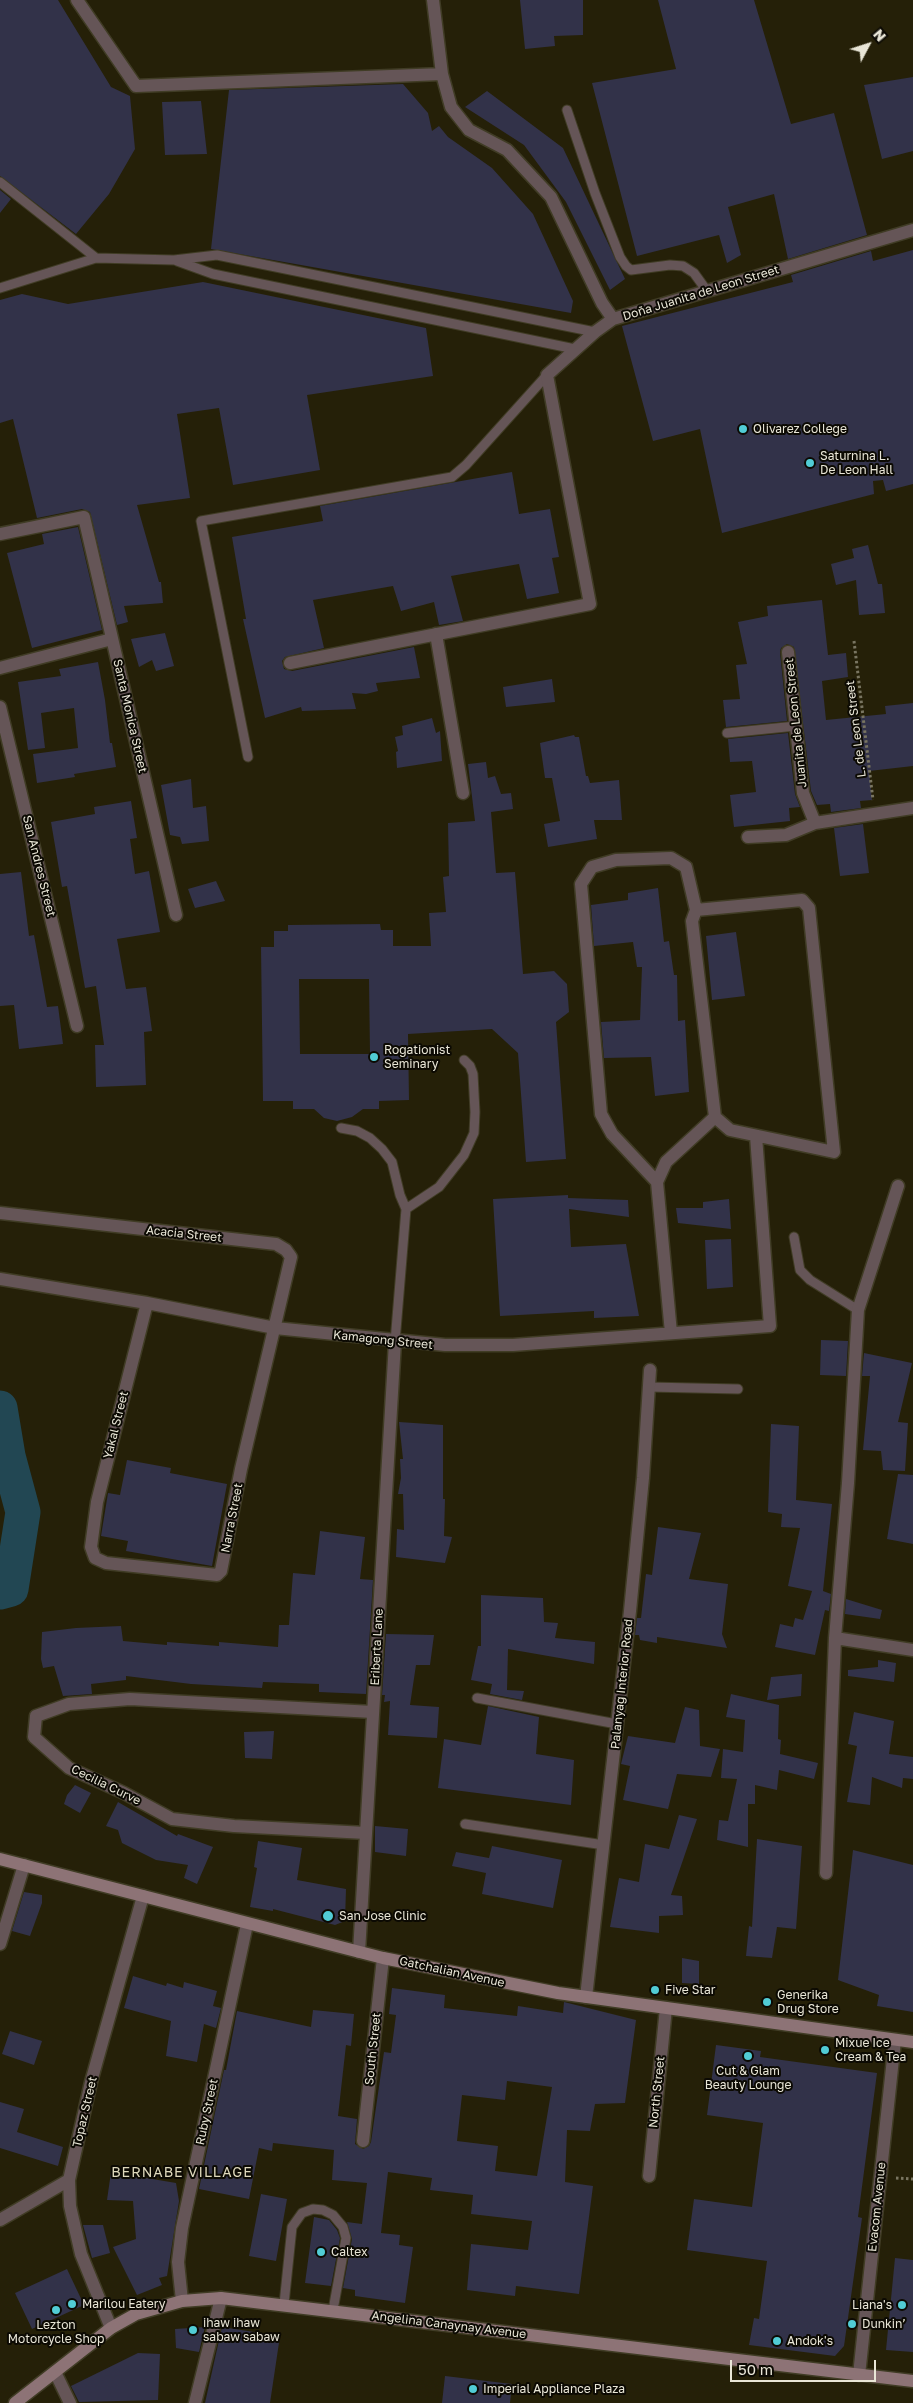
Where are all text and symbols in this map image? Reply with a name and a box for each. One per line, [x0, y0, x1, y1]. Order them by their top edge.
north arrow [843, 20, 893, 70]
text: N [870, 25, 890, 45]
street label: Doña Juanita de Leon Street [621, 262, 781, 324]
place label: Olivarez College [753, 422, 847, 436]
marker: Olivarez College [737, 423, 749, 435]
place label: Saturnina L. De Leon Hall [820, 449, 893, 477]
marker: Saturnina L. De Leon Hall [804, 457, 816, 469]
street label: Santa Monica Street [110, 658, 150, 774]
street label: Juanita de Leon Street [782, 658, 810, 788]
street label: L. de Leon Street [843, 680, 869, 778]
street label: San Andres Street [19, 814, 59, 918]
place label: Rogationist Seminary [384, 1043, 450, 1071]
marker: Rogationist Seminary [368, 1051, 380, 1063]
street label: Acacia Street [145, 1223, 223, 1245]
street label: Kamagong Street [332, 1328, 434, 1352]
street label: Yakal Street [101, 1390, 131, 1460]
street label: Narra Street [218, 1482, 246, 1554]
street label: Eriberta Lane [368, 1608, 386, 1686]
street label: Palanyag Interior Road [608, 1618, 636, 1750]
street label: Cecilia Curve [69, 1762, 143, 1808]
marker: San Jose Clinic [321, 1909, 335, 1923]
place label: San Jose Clinic [339, 1909, 426, 1923]
street label: Gatchalian Avenue [398, 1954, 506, 1990]
place label: Five Star [665, 1983, 715, 1997]
marker: Five Star [649, 1984, 661, 1996]
place label: Generika Drug Store [777, 1988, 839, 2016]
marker: Generika Drug Store [761, 1996, 773, 2008]
street label: South Street [362, 2012, 384, 2086]
place label: Mixue Ice Cream & Tea [835, 2036, 906, 2064]
marker: Mixue Ice Cream & Tea [819, 2044, 831, 2056]
marker: Cut & Glam Beauty Lounge [742, 2050, 754, 2062]
street label: North Street [646, 2055, 668, 2129]
place label: Cut & Glam Beauty Lounge [705, 2064, 791, 2092]
street label: Topaz Street [70, 2075, 100, 2149]
street label: Ruby Street [193, 2077, 221, 2147]
street label: Evacom Avenue [865, 2161, 889, 2253]
district label: BERNABE VILLAGE [109, 2165, 255, 2181]
place label: Caltex [331, 2245, 368, 2259]
marker: Caltex [315, 2246, 327, 2258]
place label: Marilou Eatery [82, 2297, 166, 2311]
marker: Marilou Eatery [66, 2298, 78, 2310]
place label: Liana's [852, 2298, 892, 2312]
marker: Liana's [896, 2299, 908, 2311]
marker: Lezton Motorcycle Shop [50, 2304, 62, 2316]
street label: Angelina Canaynay Avenue [371, 2308, 527, 2342]
place label: ihaw ihaw sabaw sabaw [203, 2316, 280, 2344]
place label: Dunkin’ [862, 2317, 906, 2331]
place label: Lezton Motorcycle Shop [8, 2318, 104, 2346]
marker: Dunkin’ [846, 2318, 858, 2330]
marker: ihaw ihaw sabaw sabaw [187, 2324, 199, 2336]
place label: Andok's [787, 2334, 833, 2348]
marker: Andok's [771, 2335, 783, 2347]
scale bar [733, 2350, 879, 2382]
text: 50 m [738, 2360, 773, 2378]
place label: Imperial Appliance Plaza [483, 2382, 625, 2396]
marker: Imperial Appliance Plaza [467, 2383, 479, 2395]

